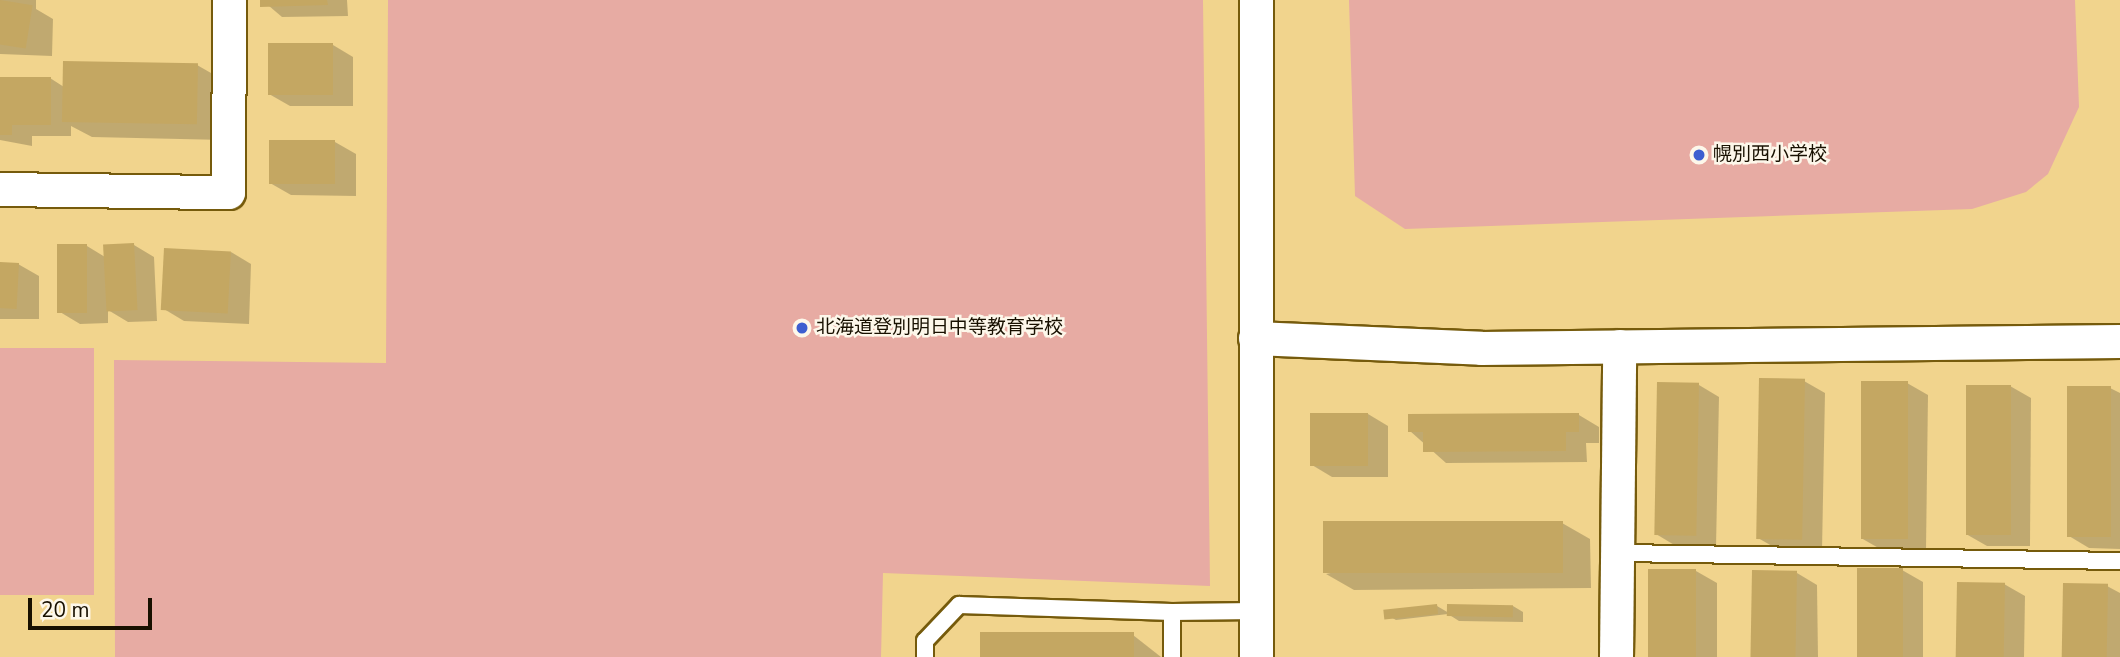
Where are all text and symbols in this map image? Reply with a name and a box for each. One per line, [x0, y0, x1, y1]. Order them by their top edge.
place label: 幌別西小学校 [1713, 144, 1827, 166]
marker: 幌別西小学校 [1691, 147, 1707, 163]
place label: 北海道登別明日中等教育学校 [816, 317, 1063, 339]
marker: 北海道登別明日中等教育学校 [794, 320, 810, 336]
scale bar [32, 584, 156, 628]
text: 20 m [41, 596, 90, 624]

